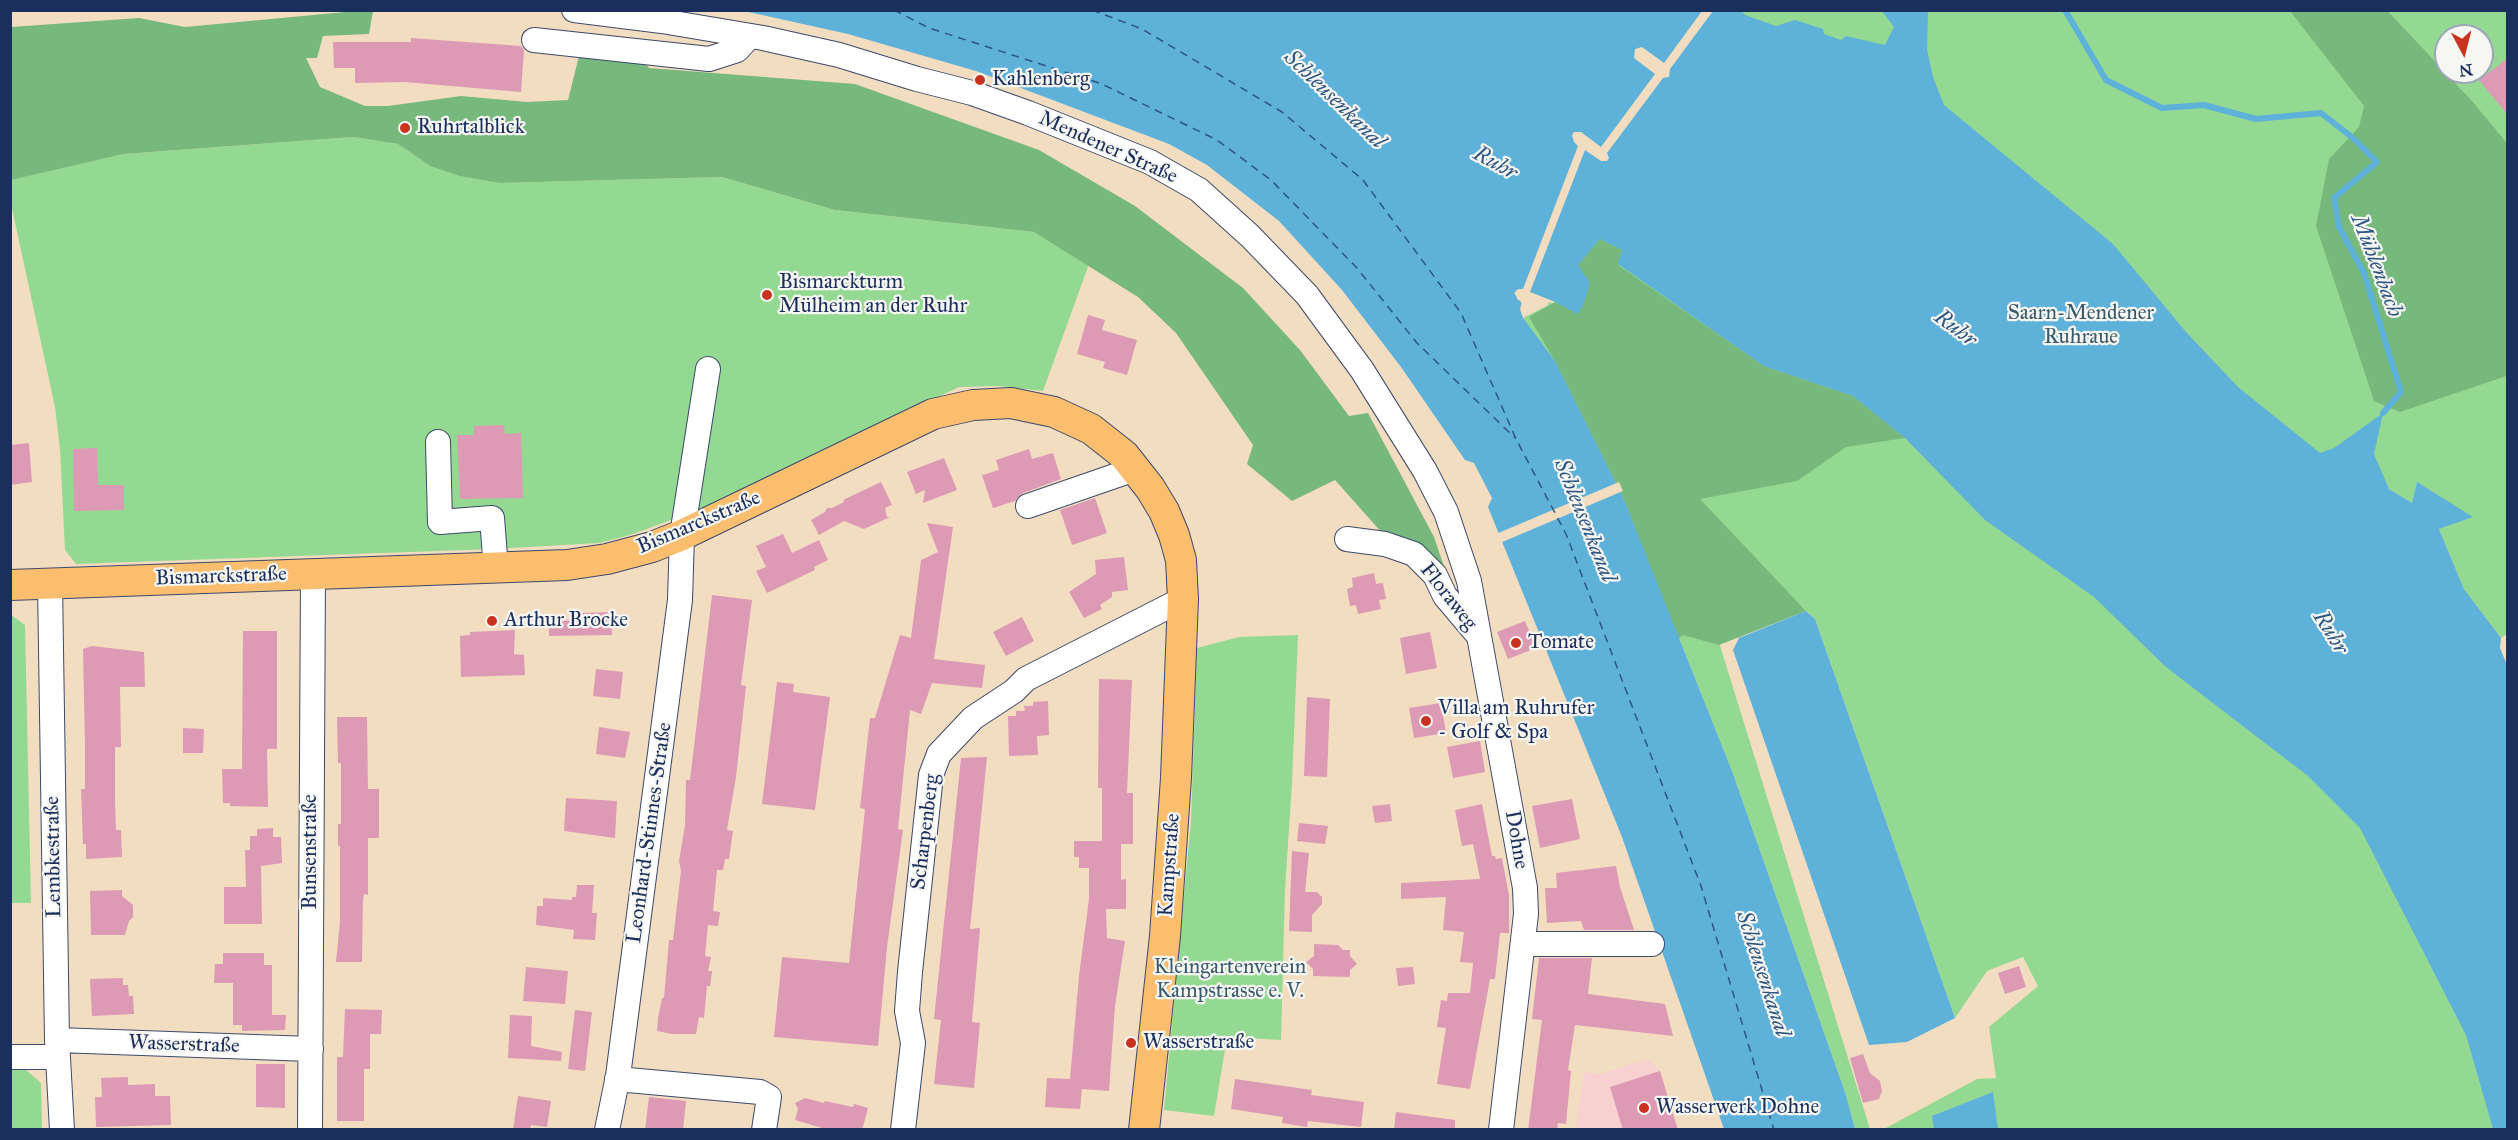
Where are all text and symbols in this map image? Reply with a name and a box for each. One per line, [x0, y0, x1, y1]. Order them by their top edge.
north arrow [2434, 24, 2494, 84]
water label: Schleusenkanal [1278, 45, 1390, 155]
text: N [2458, 60, 2474, 81]
place label: Kahlenberg [992, 67, 1090, 93]
marker: Kahlenberg [973, 73, 987, 87]
street label: Mendener Straße [1035, 106, 1181, 190]
place label: Ruhrtalblick [417, 115, 524, 141]
marker: Ruhrtalblick [398, 121, 412, 135]
water label: Ruhr [1468, 141, 1522, 187]
water label: Mühlenbach [2344, 211, 2408, 321]
place label: Bismarckturm Mülheim an der Ruhr [779, 270, 967, 320]
marker: Bismarckturm Mülheim an der Ruhr [760, 288, 774, 302]
park label: Saarn-Mendener Ruhraue [2008, 301, 2154, 351]
water label: Ruhr [1929, 304, 1981, 354]
water label: Schleusenkanal [1547, 456, 1621, 586]
street label: Bismarckstraße [634, 486, 764, 560]
street label: Floraweg [1414, 558, 1482, 636]
street label: Bismarckstraße [155, 562, 287, 592]
water label: Ruhr [2307, 606, 2353, 660]
place label: Arthur Brocke [504, 608, 628, 634]
marker: Arthur Brocke [485, 614, 499, 628]
place label: Tomate [1528, 630, 1594, 656]
marker: Tomate [1509, 636, 1523, 650]
place label: Villa am Ruhrufer - Golf & Spa [1438, 696, 1594, 746]
marker: Villa am Ruhrufer - Golf & Spa [1419, 714, 1433, 728]
street label: Leonhard-Stinnes-Straße [622, 721, 678, 945]
street label: Scharpenberg [906, 773, 946, 891]
street label: Bunsenstraße [298, 794, 324, 910]
street label: Lembkestraße [40, 796, 68, 918]
street label: Dohne [1498, 809, 1534, 871]
street label: Kampstraße [1154, 813, 1186, 917]
water label: Schleusenkanal [1729, 908, 1795, 1040]
park label: Kleingartenverein Kampstrasse e. V. [1154, 955, 1306, 1005]
street label: Wasserstraße [128, 1030, 240, 1060]
place label: Wasserstraße [1143, 1030, 1254, 1056]
marker: Wasserstraße [1124, 1036, 1138, 1050]
place label: Wasserwerk Dohne [1656, 1095, 1819, 1121]
marker: Wasserwerk Dohne [1637, 1101, 1651, 1115]

